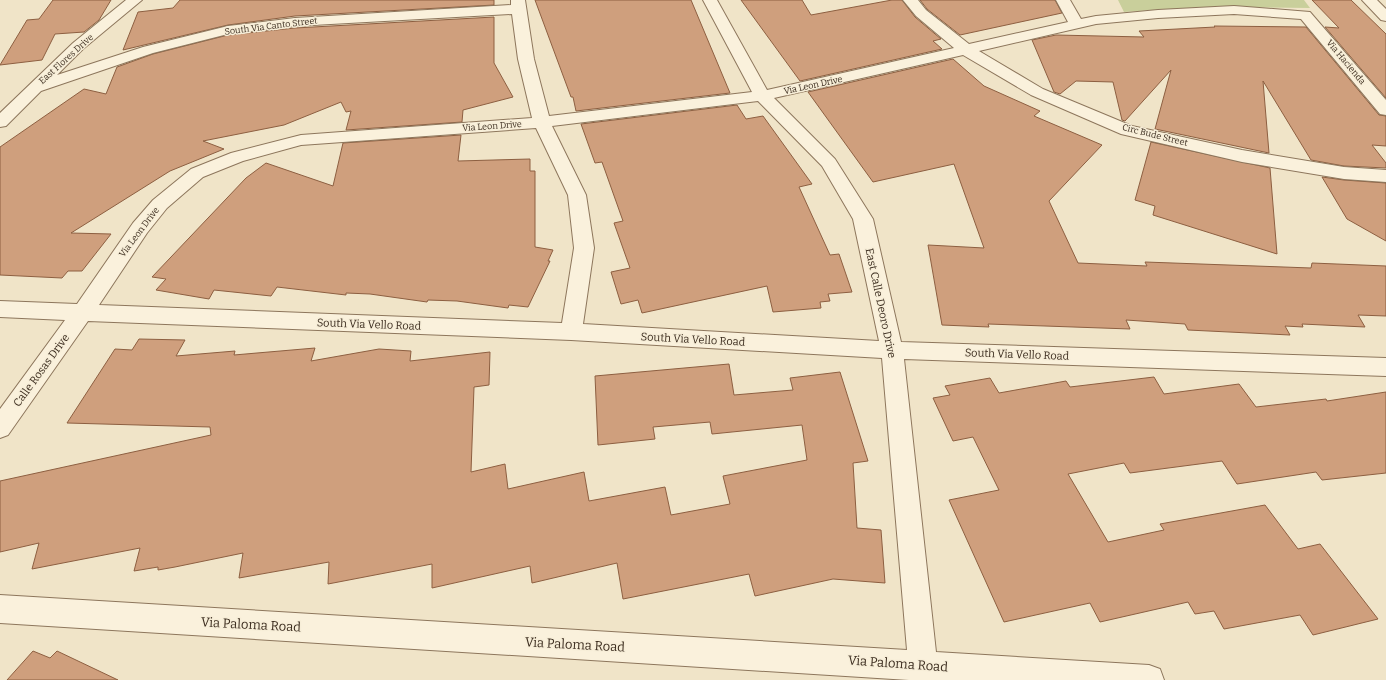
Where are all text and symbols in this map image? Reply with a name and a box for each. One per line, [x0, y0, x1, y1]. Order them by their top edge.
street label: South Via Canto Street [224, 15, 319, 37]
street label: East Flores Drive [37, 32, 95, 86]
street label: Via Hacienda [1324, 38, 1368, 86]
street label: Via Leon Drive [783, 74, 843, 96]
street label: Via Leon Drive [462, 119, 522, 133]
street label: Circ Bude Street [1121, 122, 1189, 148]
street label: Via Leon Drive [117, 205, 161, 259]
street label: East Calle Deoro Drive [863, 247, 899, 359]
street label: South Via Vello Road [317, 316, 422, 333]
street label: South Via Vello Road [640, 330, 746, 349]
street label: Calle Rosas Drive [11, 331, 72, 409]
street label: South Via Vello Road [965, 346, 1070, 363]
street label: Via Paloma Road [201, 614, 302, 635]
street label: Via Paloma Road [525, 634, 626, 655]
street label: Via Paloma Road [847, 653, 949, 674]

